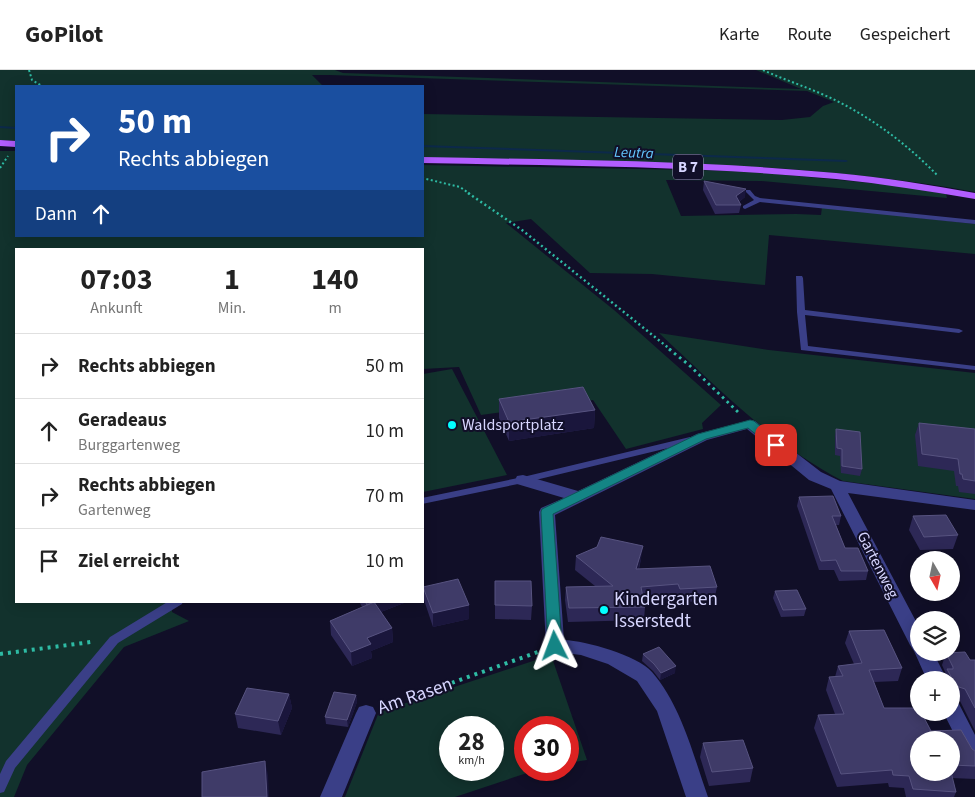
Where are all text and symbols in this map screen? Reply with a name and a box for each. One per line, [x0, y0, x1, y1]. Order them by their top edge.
text: GoPilot [25, 17, 103, 52]
text: Karte [719, 22, 759, 47]
text: Route [787, 22, 832, 47]
text: Gespeichert [860, 22, 950, 47]
text: 50 m [118, 97, 192, 147]
icon: right [35, 105, 100, 170]
water label: Leutra [614, 142, 654, 164]
text: Rechts abbiegen [118, 143, 269, 175]
road number: B 7 [673, 154, 703, 180]
icon: ahead [87, 200, 115, 228]
text: Dann [35, 201, 77, 228]
text: 07:03 [80, 258, 153, 301]
text: 1 [224, 258, 240, 301]
text: 140 [311, 258, 359, 301]
text: Ankunft [90, 297, 142, 319]
text: Min. [218, 297, 246, 319]
text: m [328, 297, 342, 319]
icon: right [35, 352, 63, 380]
text: Rechts abbiegen [78, 353, 216, 380]
text: 50 m [366, 353, 404, 380]
text: Geradeaus [78, 407, 167, 434]
place label: Waldsportplatz [462, 414, 564, 436]
icon: ahead [35, 417, 63, 445]
text: 10 m [366, 418, 404, 445]
marker: Waldsportplatz [446, 419, 458, 431]
pin [755, 424, 797, 466]
icon: arrive [762, 431, 790, 459]
text: Burggartenweg [78, 434, 180, 456]
text: Rechts abbiegen [78, 472, 216, 499]
icon: right [35, 482, 63, 510]
text: 70 m [366, 483, 404, 510]
text: Gartenweg [78, 499, 151, 521]
street label: Gartenweg [852, 528, 904, 602]
icon: arrive [35, 547, 63, 575]
text: Ziel erreicht [78, 548, 179, 575]
text: 10 m [366, 548, 404, 575]
north arrow [910, 551, 960, 601]
map controls [910, 551, 960, 781]
place label: Kindergarten Isserstedt [614, 586, 718, 635]
marker: Kindergarten Isserstedt [598, 604, 610, 616]
button: layers [910, 611, 960, 661]
position arrow [528, 619, 580, 671]
street label: Am Rasen [374, 671, 456, 721]
button: + [910, 671, 960, 721]
speed limit sign: 30 [514, 716, 579, 781]
text: 28 [458, 724, 485, 760]
button: − [910, 731, 960, 781]
text: km/h [458, 752, 485, 769]

